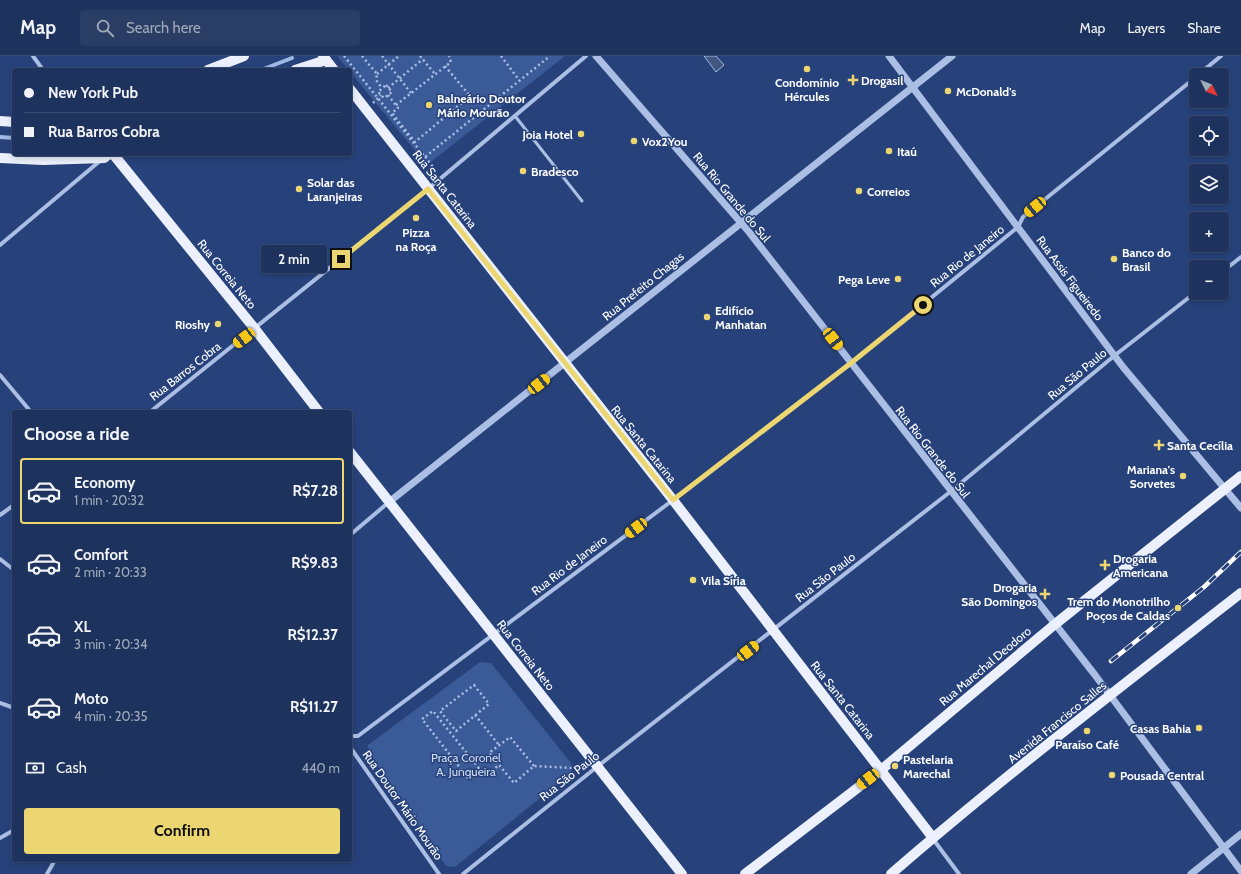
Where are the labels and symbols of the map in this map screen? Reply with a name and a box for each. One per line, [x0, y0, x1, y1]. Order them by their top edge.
marker: Condomínio Hércules [802, 64, 812, 74]
north arrow [1189, 68, 1229, 108]
place label: Drogasil [861, 73, 903, 88]
place label: Condomínio Hércules [775, 75, 839, 104]
marker: Drogasil [848, 75, 858, 85]
place label: McDonald's [956, 84, 1016, 99]
marker: McDonald's [943, 86, 953, 96]
place label: Balneário Doutor Mário Mourão [437, 91, 526, 120]
marker: Balneário Doutor Mário Mourão [424, 100, 434, 110]
place label: Joia Hotel [522, 127, 573, 142]
marker: Joia Hotel [576, 129, 586, 139]
place label: Vox2You [642, 134, 687, 149]
marker: Vox2You [629, 136, 639, 146]
place label: Itaú [897, 144, 917, 159]
marker: Itaú [884, 146, 894, 156]
street label: Rua Santa Catarina [410, 147, 480, 231]
street label: Rua Rio Grande do Sul [690, 149, 774, 245]
place label: Bradesco [531, 164, 579, 179]
marker: Bradesco [518, 166, 528, 176]
place label: Solar das Laranjeiras [307, 175, 362, 204]
marker: Solar das Laranjeiras [294, 184, 304, 194]
place label: Correios [867, 184, 910, 199]
marker: Correios [854, 186, 864, 196]
car [1022, 195, 1048, 219]
marker: Pizza na Roça [411, 213, 421, 223]
street label: Rua Rio de Janeiro [927, 221, 1007, 290]
place label: Pizza na Roça [396, 225, 436, 254]
street label: Rua Assis Figueiredo [1033, 233, 1107, 324]
street label: Rua Correia Neto [194, 236, 260, 312]
callout: 2 min [261, 245, 327, 273]
place label: Banco do Brasil [1122, 245, 1171, 274]
street label: Rua Prefeito Chagas [599, 249, 687, 323]
route end [332, 250, 350, 268]
marker: Banco do Brasil [1109, 254, 1119, 264]
place label: Pega Leve [838, 272, 890, 287]
marker: Pega Leve [893, 274, 903, 284]
route start [914, 296, 932, 314]
place label: Edifício Manhatan [715, 303, 767, 332]
marker: Edifício Manhatan [702, 312, 712, 322]
place label: Rioshy [175, 317, 211, 332]
marker: Rioshy [213, 319, 223, 329]
car [231, 326, 257, 350]
car [821, 326, 845, 352]
street label: Rua Barros Cobra [146, 338, 224, 404]
street label: Rua São Paulo [1045, 345, 1110, 403]
car [526, 372, 552, 396]
street label: Rua Santa Catarina [608, 402, 680, 486]
street label: Rua Rio Grande do Sul [892, 403, 974, 501]
place label: Santa Cecília [1167, 438, 1233, 453]
marker: Santa Cecília [1154, 440, 1164, 450]
place label: Mariana's Sorvetes [1127, 462, 1175, 491]
marker: Mariana's Sorvetes [1178, 471, 1188, 481]
car [623, 516, 649, 540]
street label: Rua Rio de Janeiro [528, 531, 610, 598]
street label: Rua São Paulo [792, 549, 858, 605]
place label: Drogaria Americana [1113, 551, 1168, 580]
marker: Drogaria Americana [1100, 560, 1110, 570]
place label: Vila Síria [701, 573, 746, 588]
marker: Vila Síria [688, 575, 698, 585]
place label: Drogaria São Domingos [961, 580, 1037, 609]
marker: Drogaria São Domingos [1040, 589, 1050, 599]
place label: Trem do Monotrilho Poços de Caldas [1067, 594, 1170, 623]
marker: Trem do Monotrilho Poços de Caldas [1173, 603, 1183, 613]
street label: Rua Correia Neto [494, 617, 558, 694]
street label: Rua Marechal Deodoro [936, 623, 1034, 709]
car [735, 639, 761, 663]
street label: Rua Santa Catarina [808, 658, 878, 742]
street label: Avenida Francisco Salles [1005, 678, 1109, 766]
place label: Casas Bahia [1130, 721, 1191, 736]
marker: Casas Bahia [1194, 723, 1204, 733]
marker: Paraíso Café [1082, 726, 1092, 736]
place label: Paraíso Café [1055, 737, 1119, 752]
street label: Rua Doutor Mário Mourão [360, 747, 447, 863]
street label: Rua São Paulo [536, 748, 602, 804]
park label: Praça Coronel A. Junqueira [431, 750, 501, 779]
place label: Pastelaria Marechal [903, 752, 953, 781]
marker: Pastelaria Marechal [890, 761, 900, 771]
car [855, 767, 881, 791]
place label: Pousada Central [1120, 768, 1204, 783]
marker: Pousada Central [1107, 770, 1117, 780]

